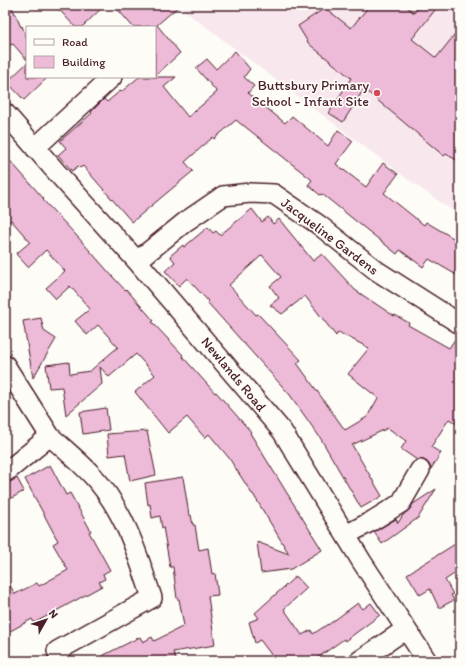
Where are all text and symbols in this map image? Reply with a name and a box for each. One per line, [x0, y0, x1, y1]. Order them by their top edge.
legend [26, 26, 156, 78]
text: Road [62, 35, 88, 49]
text: Building [62, 55, 106, 69]
place label: Buttsbury Primary School - Infant Site [252, 77, 369, 110]
marker: Buttsbury Primary School - Infant Site [372, 88, 382, 98]
street label: Jacqueline Gardens [278, 194, 382, 279]
street label: Newlands Road [198, 334, 270, 415]
north arrow [26, 600, 66, 640]
text: N [46, 607, 61, 621]

